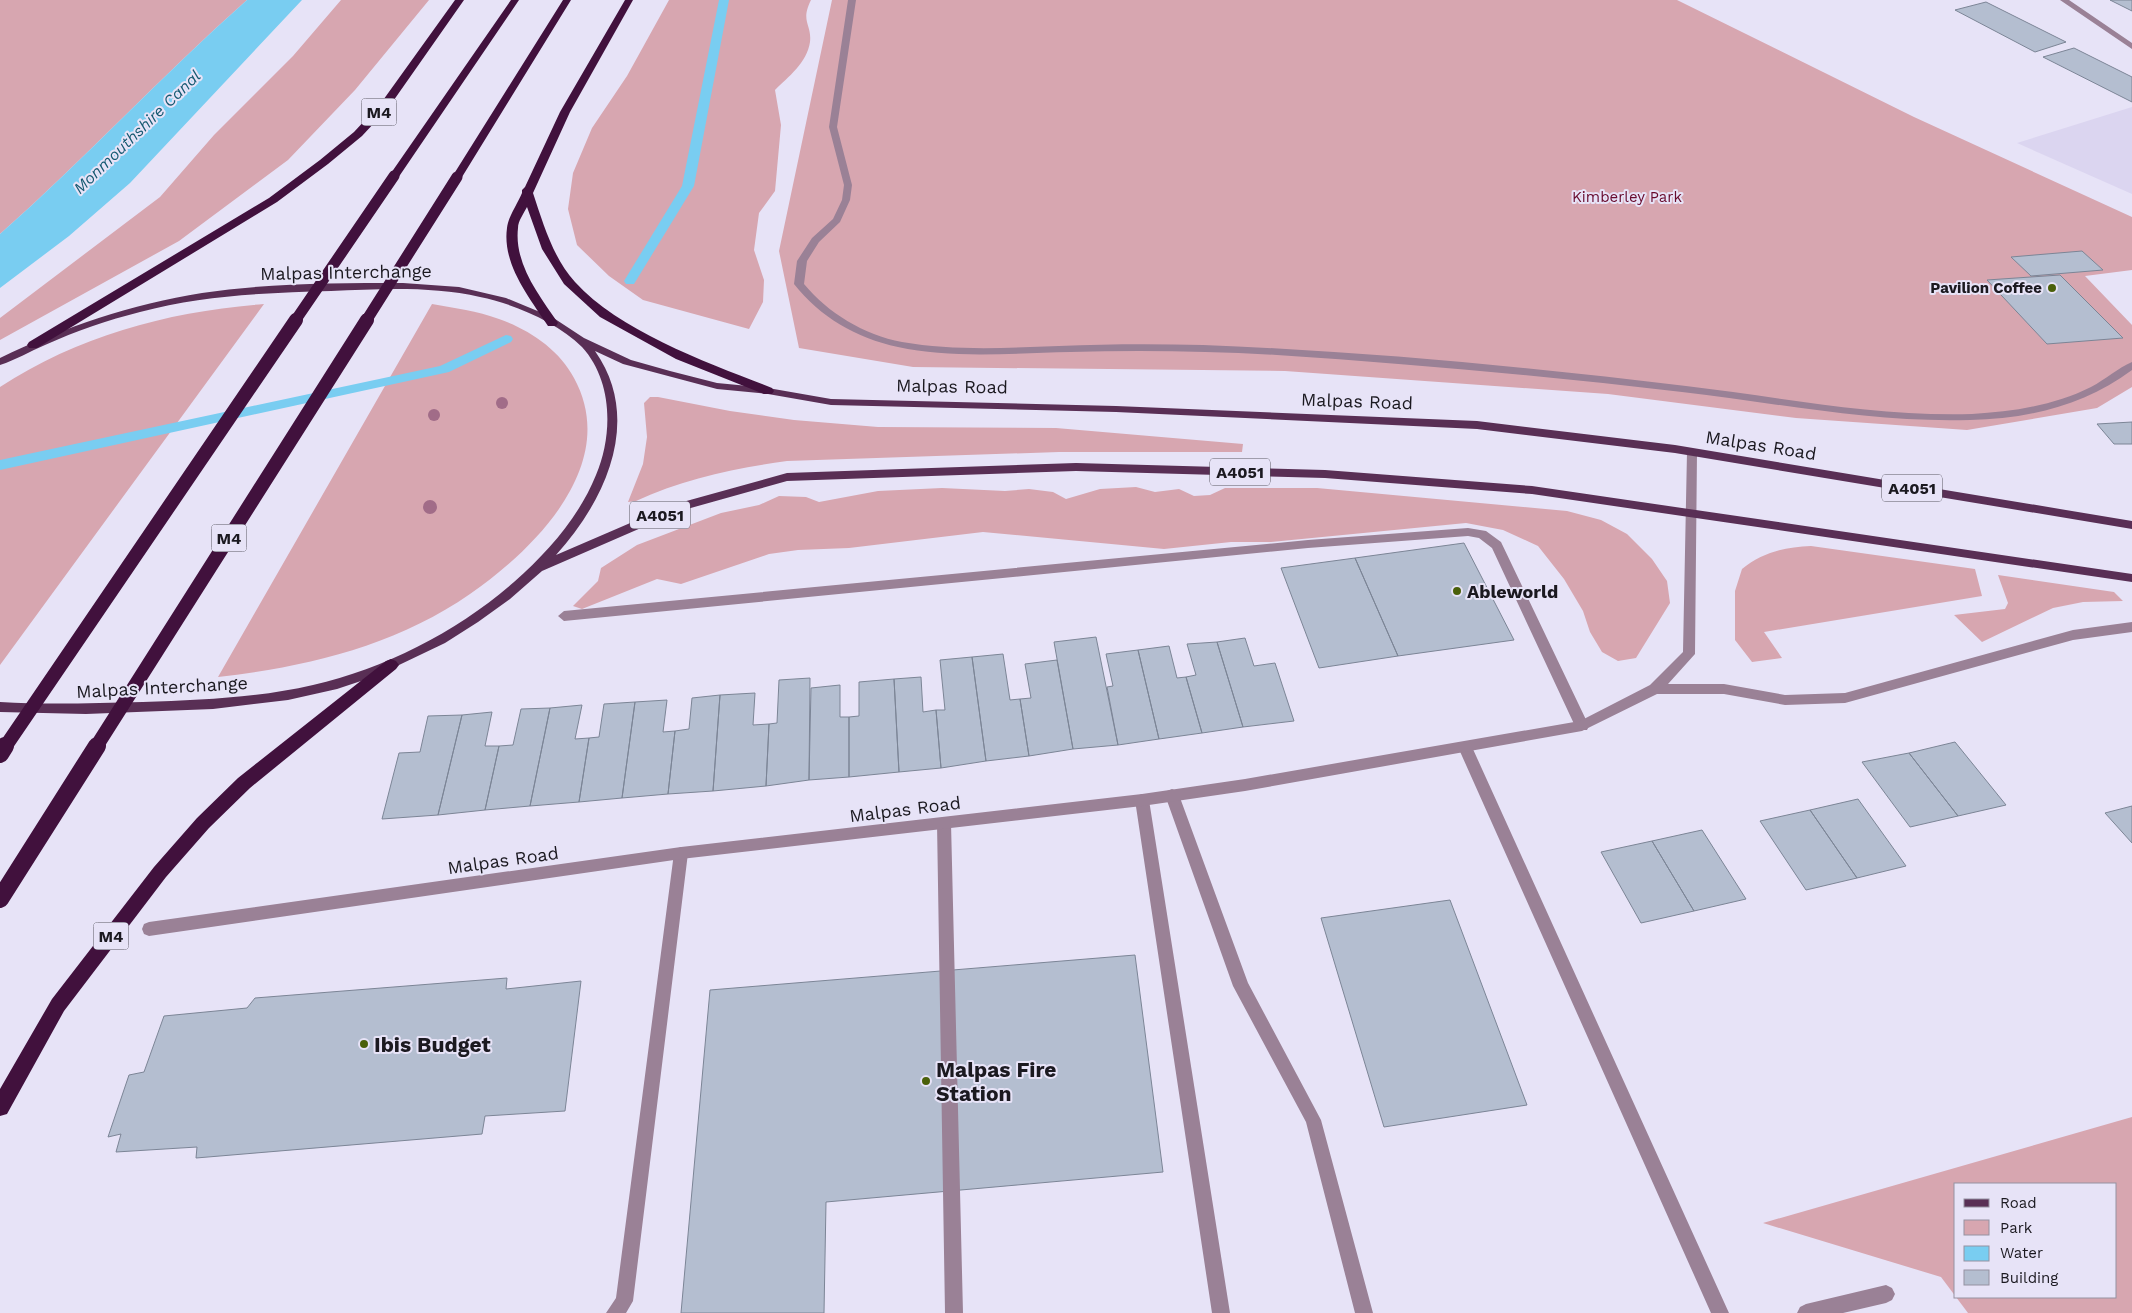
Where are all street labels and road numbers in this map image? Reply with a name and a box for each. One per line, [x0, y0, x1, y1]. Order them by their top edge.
road number: M4 [362, 98, 396, 125]
street label: Malpas Interchange [260, 260, 432, 284]
street label: Malpas Road [896, 375, 1008, 397]
street label: Malpas Road [1301, 389, 1413, 413]
street label: Malpas Road [1704, 426, 1818, 464]
road number: A4051 [1210, 458, 1270, 486]
road number: A4051 [1882, 474, 1942, 502]
road number: A4051 [630, 502, 690, 528]
road number: M4 [212, 524, 246, 552]
street label: Malpas Interchange [76, 672, 248, 702]
street label: Malpas Road [848, 792, 962, 826]
street label: Malpas Road [446, 842, 560, 878]
road number: M4 [94, 922, 128, 949]

